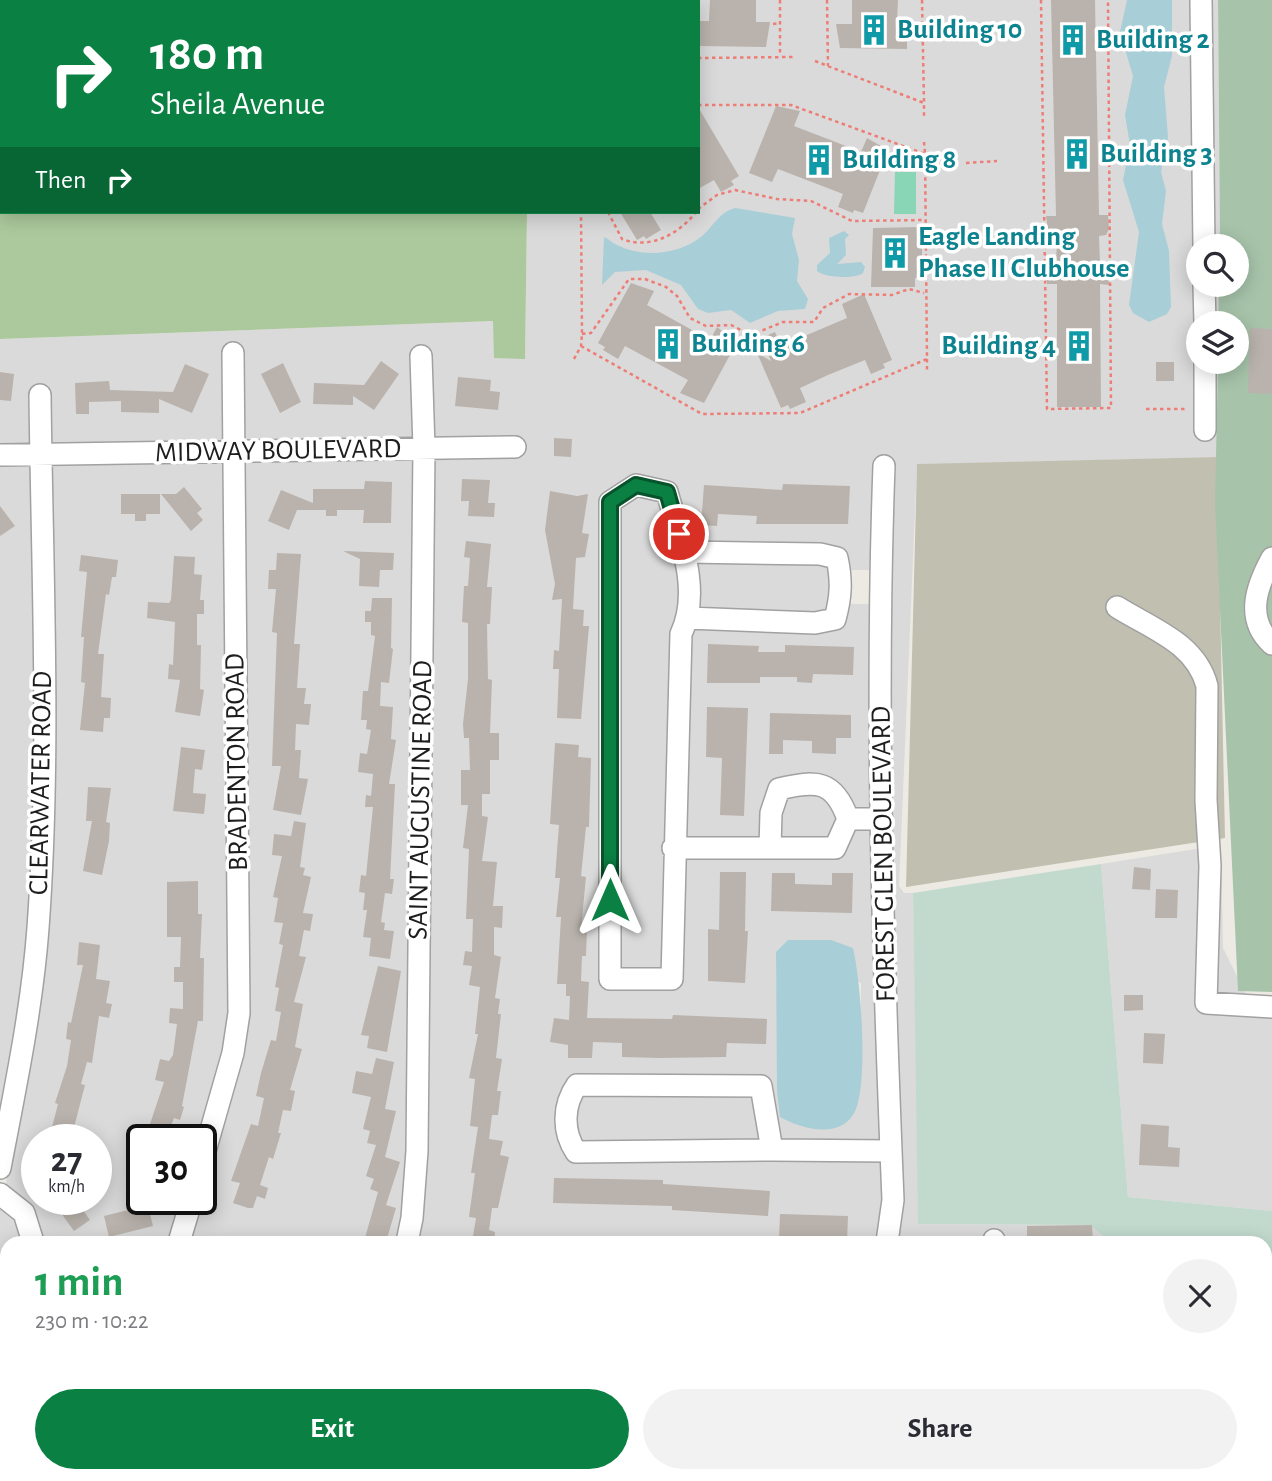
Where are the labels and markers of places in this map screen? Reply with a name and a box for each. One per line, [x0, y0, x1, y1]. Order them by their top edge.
building icon: Building 10 [857, 13, 891, 47]
place label: Building 10 [897, 16, 1022, 44]
building icon: Building 2 [1056, 23, 1090, 57]
place label: Building 2 [1096, 26, 1210, 54]
building icon: Building 3 [1060, 137, 1094, 171]
place label: Building 3 [1100, 140, 1213, 168]
building icon: Building 8 [802, 143, 836, 177]
place label: Building 8 [842, 146, 956, 174]
place label: Eagle Landing Phase II Clubhouse [918, 223, 1129, 283]
building icon: Eagle Landing Phase II Clubhouse [878, 236, 912, 270]
building icon: Building 6 [651, 327, 685, 361]
building icon: Building 4 [1062, 329, 1096, 363]
place label: Building 6 [691, 330, 805, 358]
place label: Building 4 [941, 332, 1056, 360]
pin [649, 504, 709, 564]

